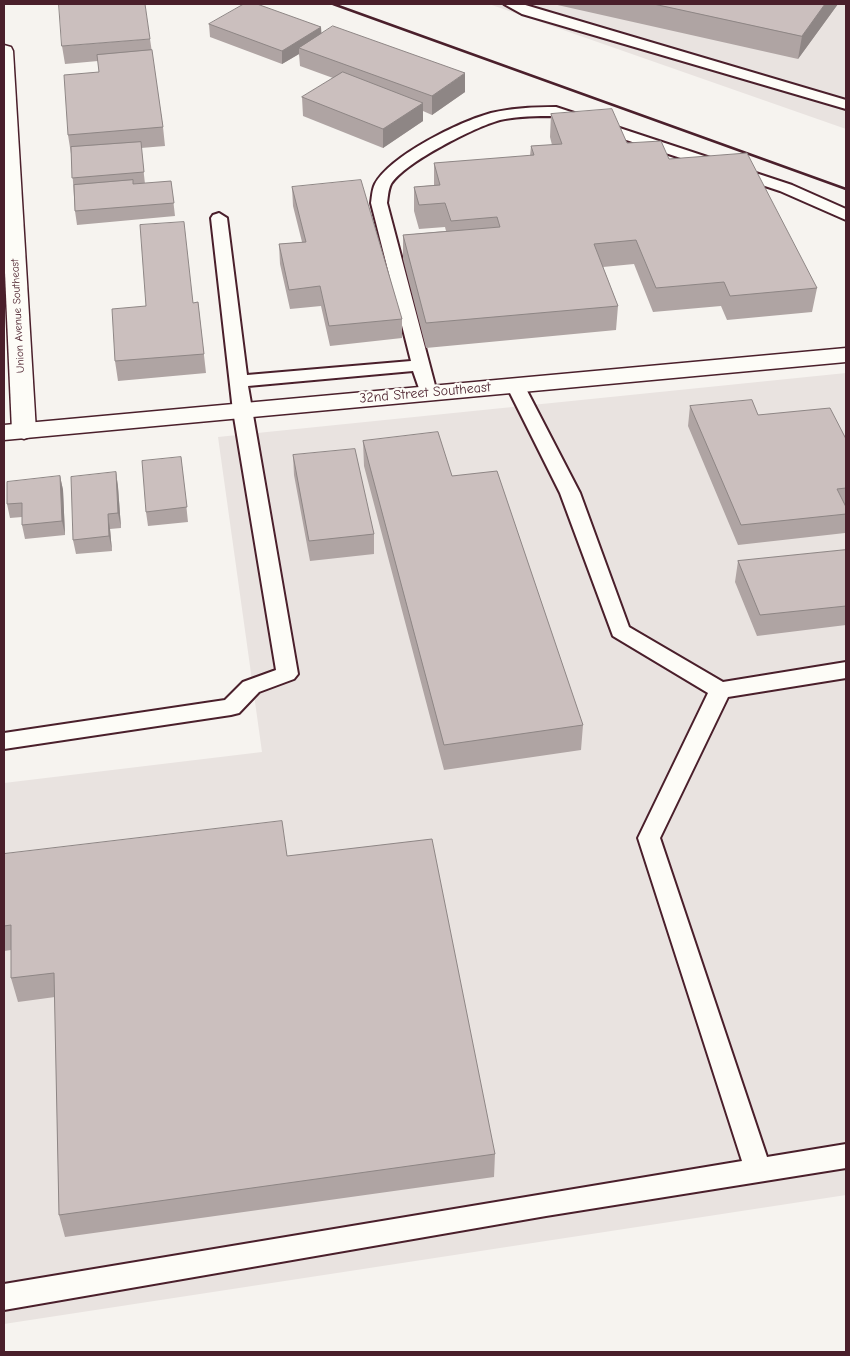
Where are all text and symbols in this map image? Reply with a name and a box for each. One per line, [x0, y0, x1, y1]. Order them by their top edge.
street label: Union Avenue Southeast [8, 259, 28, 373]
street label: 32nd Street Southeast [359, 379, 491, 407]

